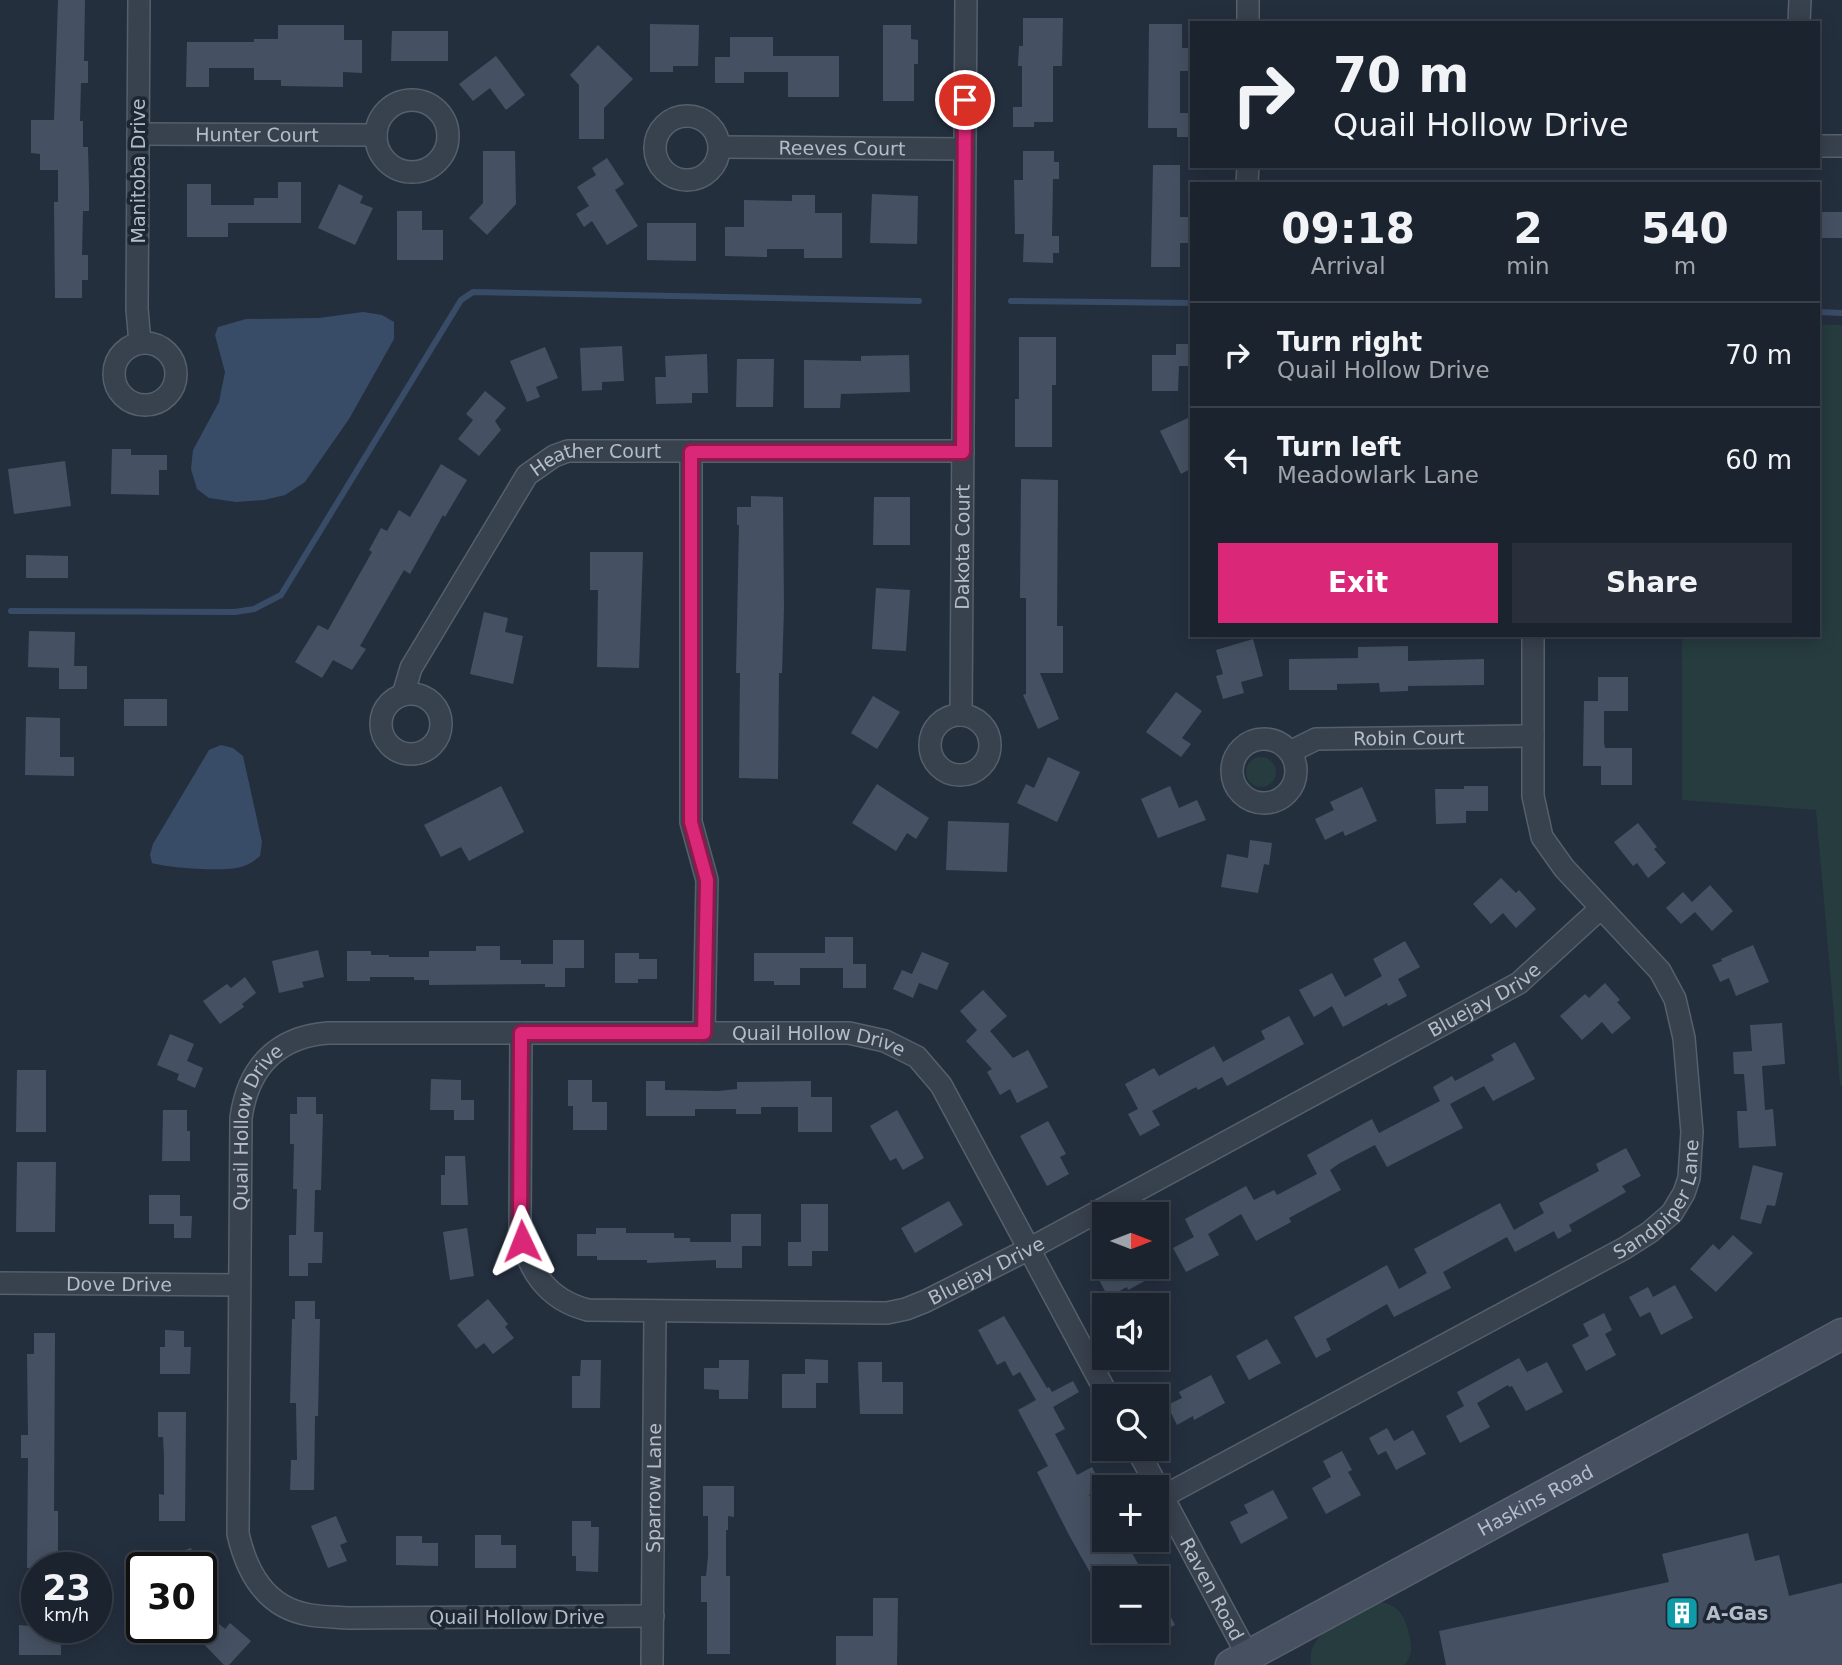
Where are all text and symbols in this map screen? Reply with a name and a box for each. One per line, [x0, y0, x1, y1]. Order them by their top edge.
text: 70 m [1333, 47, 1469, 104]
icon: right [1218, 49, 1309, 140]
pin [935, 70, 995, 130]
icon: arrive [946, 81, 984, 119]
street label: Manitoba Drive [127, 99, 149, 243]
text: Quail Hollow Drive [1333, 106, 1629, 144]
street label: Hunter Court [195, 123, 319, 146]
street label: Reeves Court [778, 136, 906, 160]
text: 09:18 [1281, 204, 1415, 253]
text: 2 [1513, 204, 1543, 253]
text: 540 [1641, 204, 1729, 253]
text: Arrival [1311, 253, 1386, 279]
text: min [1506, 253, 1550, 279]
text: m [1674, 253, 1696, 279]
text: Turn right [1277, 327, 1422, 357]
icon: right [1218, 336, 1256, 374]
text: 70 m [1725, 340, 1792, 370]
text: Quail Hollow Drive [1277, 357, 1490, 383]
text: Turn left [1277, 432, 1401, 462]
street label: Heather Court [526, 439, 661, 480]
icon: left [1218, 441, 1256, 479]
text: 60 m [1725, 445, 1792, 475]
text: Meadowlark Lane [1277, 462, 1479, 488]
street label: Dakota Court [951, 484, 974, 610]
button: Exit [1218, 543, 1498, 623]
button: Share [1512, 543, 1792, 623]
street label: Robin Court [1353, 726, 1465, 749]
street label: Bluejay Drive [1424, 958, 1545, 1041]
street label: Quail Hollow Drive [732, 1022, 909, 1061]
street label: Quail Hollow Drive [229, 1039, 287, 1211]
street label: Sandpiper Lane [1609, 1139, 1703, 1263]
north arrow [1092, 1202, 1169, 1279]
map controls [1092, 1202, 1169, 1643]
position arrow [485, 1204, 559, 1278]
street label: Bluejay Drive [925, 1232, 1048, 1309]
street label: Dove Drive [66, 1273, 172, 1295]
button: sound [1092, 1293, 1169, 1370]
button: search [1092, 1384, 1169, 1461]
street label: Sparrow Lane [642, 1423, 665, 1553]
street label: Haskins Road [1474, 1460, 1597, 1540]
button: + [1092, 1475, 1169, 1552]
street label: Raven Road [1176, 1534, 1249, 1644]
speed limit sign: 30 [126, 1552, 217, 1643]
button: − [1092, 1566, 1169, 1643]
text: 23 [42, 1568, 91, 1608]
building icon: A-Gas [1663, 1594, 1701, 1632]
place label: A-Gas [1706, 1602, 1768, 1624]
text: km/h [44, 1604, 89, 1625]
street label: Quail Hollow Drive [429, 1606, 605, 1628]

